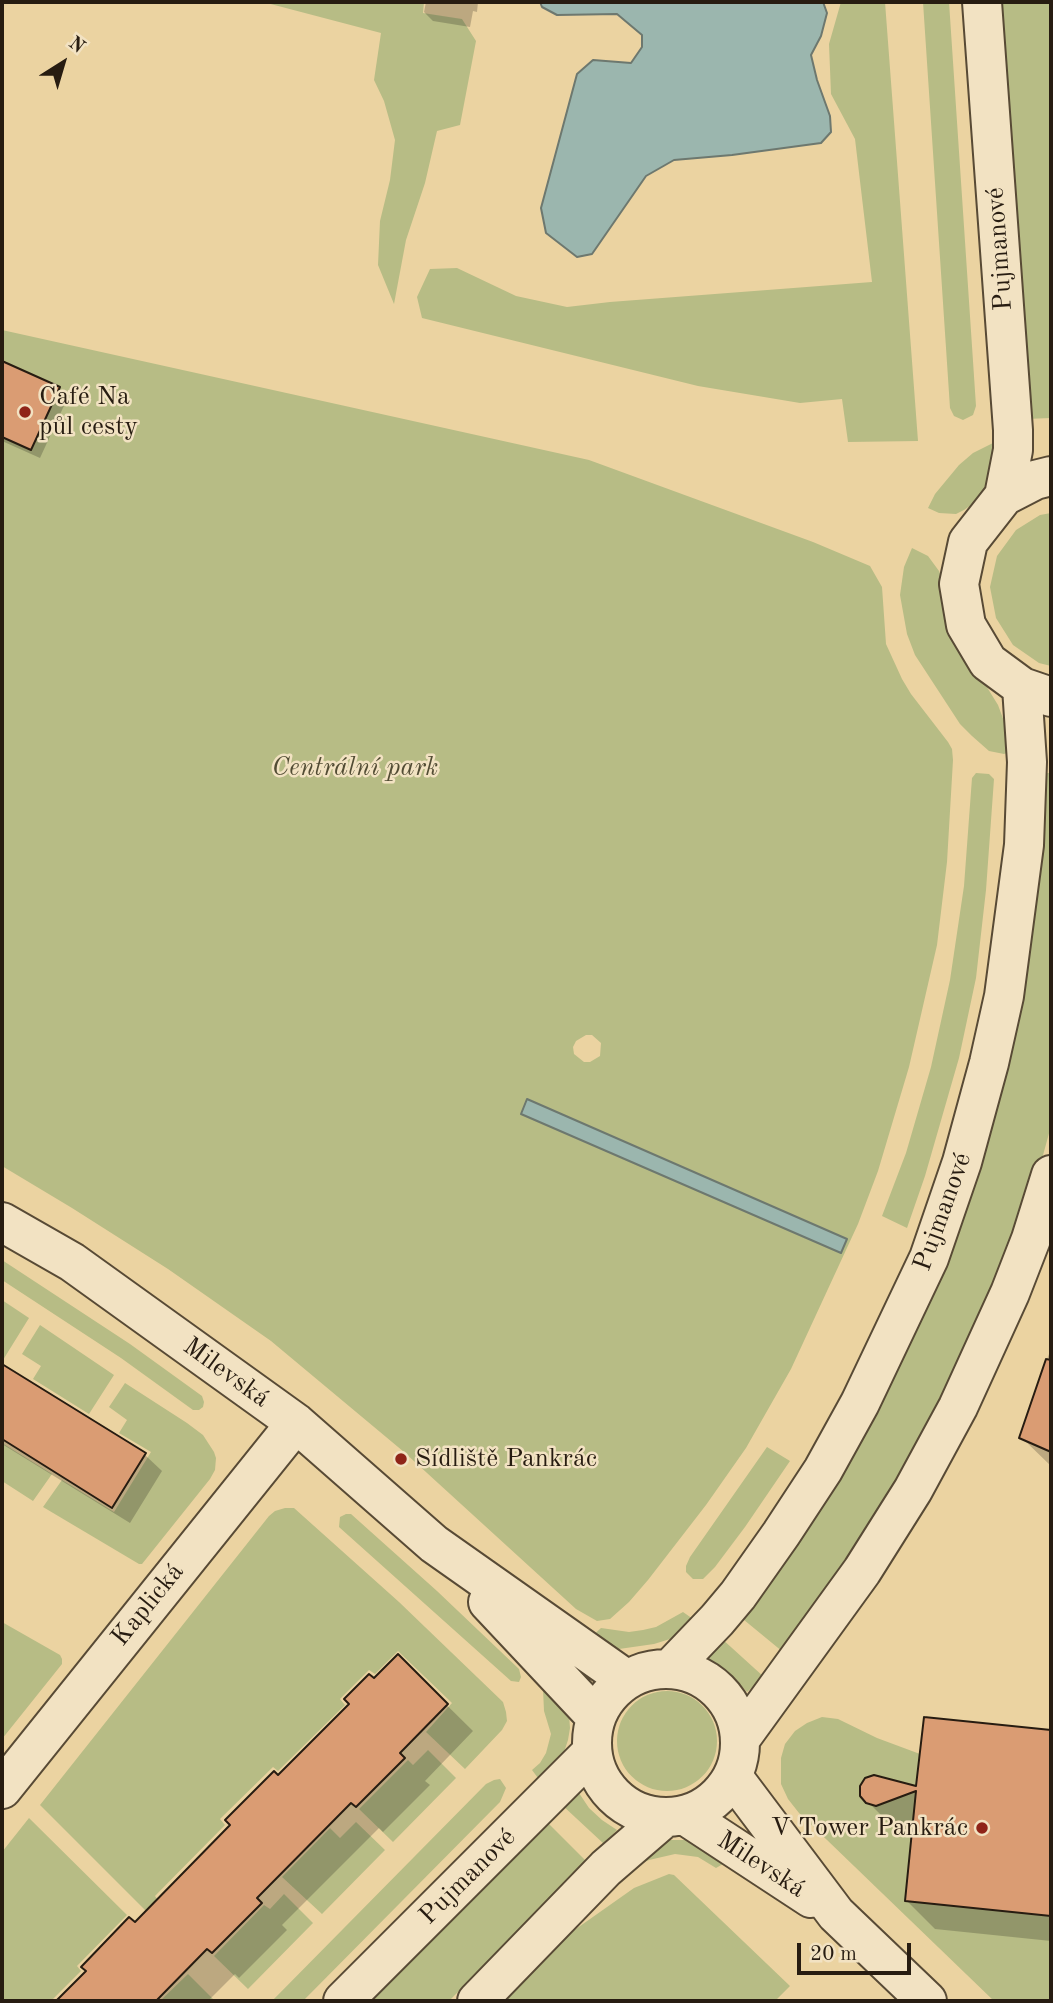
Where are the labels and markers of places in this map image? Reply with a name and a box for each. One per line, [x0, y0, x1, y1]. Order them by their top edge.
place label: Café Na půl cesty [39, 381, 138, 442]
marker: Café Na půl cesty [17, 404, 33, 420]
place label: Sídliště Pankrác [415, 1443, 597, 1475]
marker: Sídliště Pankrác [393, 1451, 409, 1467]
place label: V Tower Pankrác [771, 1812, 968, 1844]
marker: V Tower Pankrác [974, 1820, 990, 1836]

